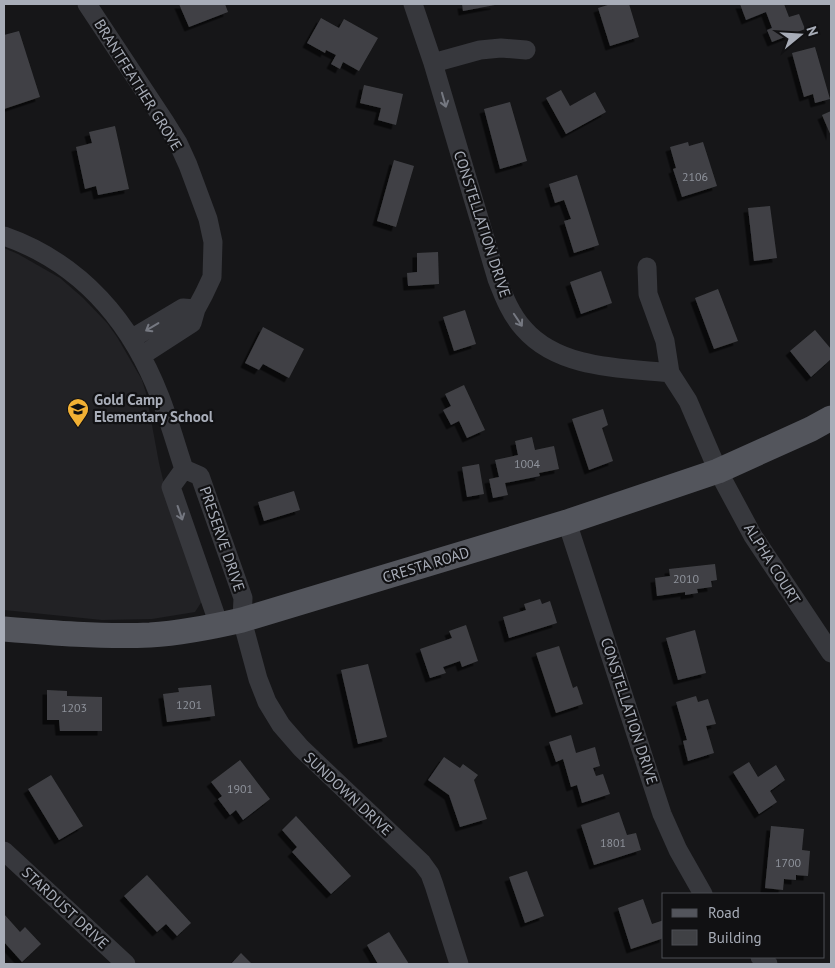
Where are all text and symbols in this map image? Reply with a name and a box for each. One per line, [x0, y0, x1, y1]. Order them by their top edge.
north arrow [775, 10, 825, 60]
street label: BRANTFEATHER GROVE [90, 16, 187, 154]
text: N [802, 24, 822, 38]
one-way arrow [439, 92, 449, 108]
street label: CONSTELLATION DRIVE [450, 148, 515, 300]
house number: 2106 [682, 169, 708, 184]
one-way arrow [512, 313, 523, 327]
one-way arrow [146, 322, 160, 332]
place label: Gold Camp Elementary School [94, 390, 214, 426]
school or university icon: Gold Camp Elementary School [66, 397, 90, 428]
house number: 1004 [514, 456, 541, 471]
street label: PRESERVE DRIVE [196, 484, 249, 594]
one-way arrow [176, 504, 185, 520]
street label: ALPHA COURT [740, 520, 805, 608]
street label: CRESTA ROAD [380, 542, 472, 587]
house number: 2010 [673, 571, 700, 586]
street label: CONSTELLATION DRIVE [597, 635, 662, 787]
house number: 1201 [176, 697, 202, 712]
house number: 1203 [61, 700, 87, 715]
street label: SUNDOWN DRIVE [300, 748, 396, 839]
house number: 1901 [227, 781, 253, 796]
house number: 1801 [600, 835, 626, 850]
house number: 1700 [775, 855, 802, 870]
street label: STARDUST DRIVE [18, 863, 113, 953]
legend [662, 893, 825, 958]
text: Road [708, 903, 740, 922]
text: Building [708, 928, 762, 947]

